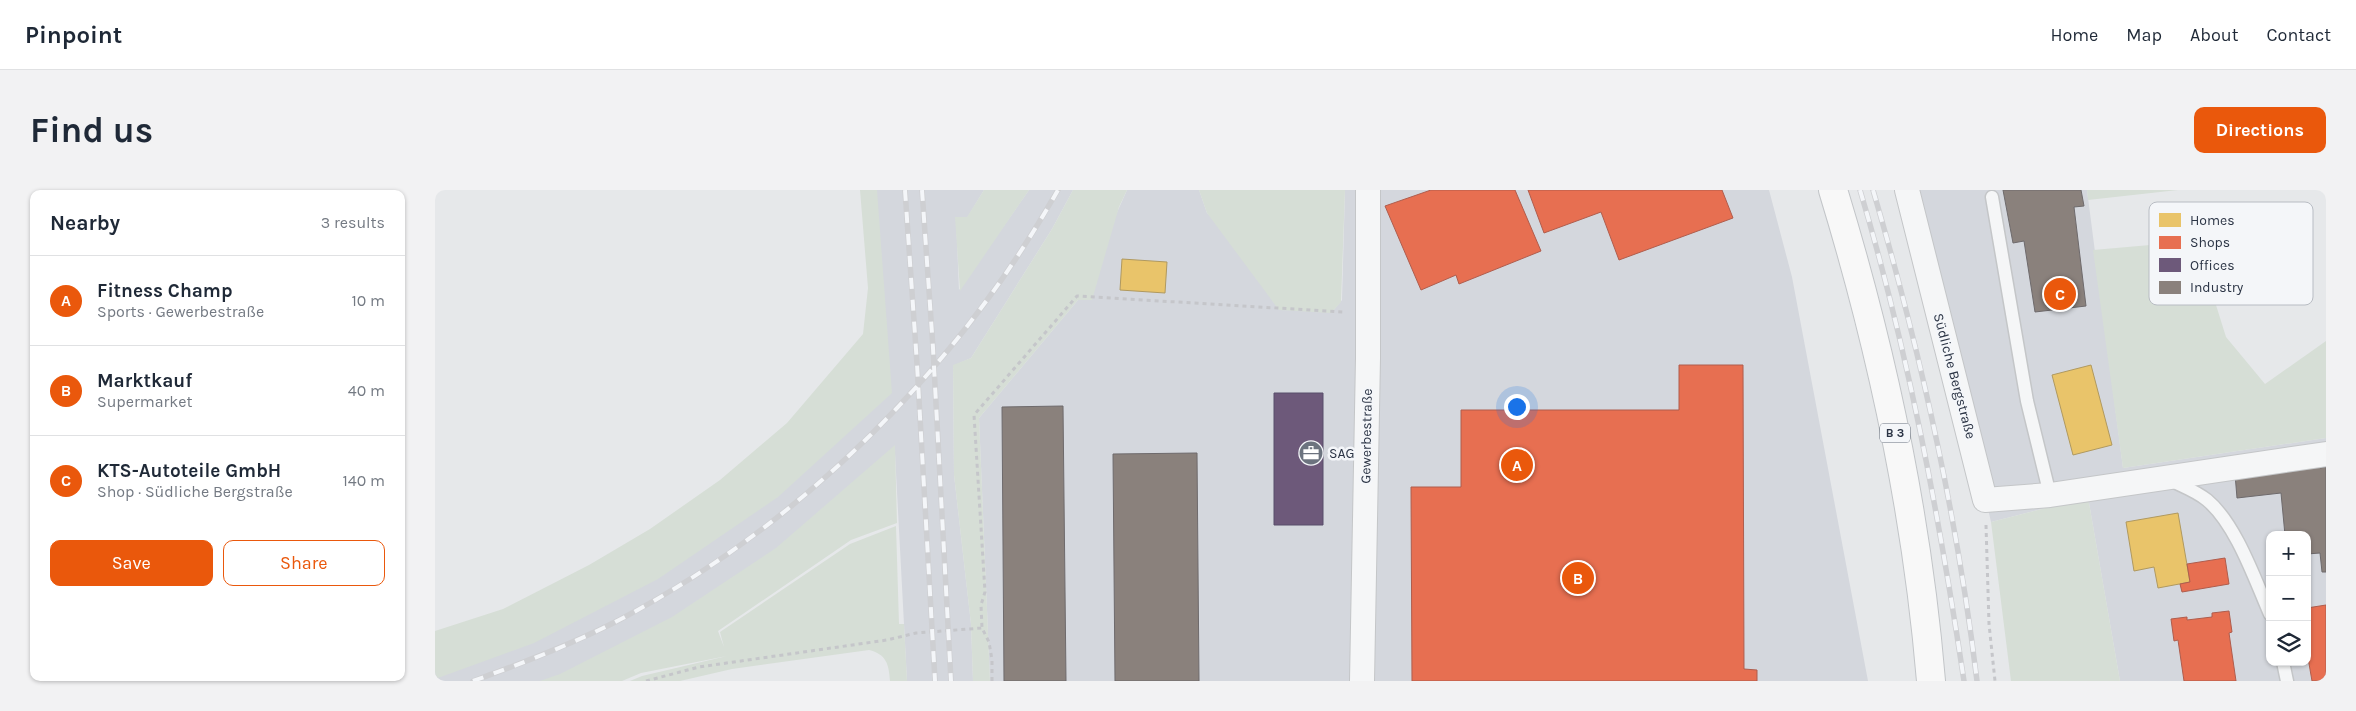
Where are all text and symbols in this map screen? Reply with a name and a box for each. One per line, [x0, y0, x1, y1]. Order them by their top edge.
text: Pinpoint [25, 21, 122, 49]
text: Home [2050, 24, 2098, 46]
text: Map [2126, 24, 2162, 46]
text: About [2190, 24, 2239, 46]
text: Contact [2267, 24, 2331, 46]
button: Directions [2194, 107, 2326, 153]
text: Find us [30, 110, 153, 151]
legend [2149, 202, 2313, 305]
text: Nearby [50, 211, 120, 235]
text: Homes [2190, 212, 2235, 229]
text: 3 results [321, 213, 385, 232]
text: Shops [2190, 234, 2230, 251]
text: Offices [2190, 257, 2235, 274]
pin: C [2044, 275, 2076, 313]
text: Industry [2190, 279, 2244, 296]
text: Fitness Champ [97, 280, 232, 302]
text: A [61, 291, 71, 310]
text: 10 m [351, 291, 385, 310]
text: Sports · Gewerbestraße [97, 302, 264, 321]
street label: Südliche Bergstraße [1930, 311, 1979, 441]
text: Marktkauf [97, 370, 192, 392]
text: B [61, 381, 71, 400]
text: 40 m [348, 381, 385, 400]
street label: Gewerbestraße [1357, 388, 1376, 484]
text: Supermarket [97, 392, 193, 411]
your location [1504, 394, 1530, 420]
road number: B 3 [1880, 424, 1910, 442]
office icon: SAG [1298, 440, 1324, 466]
place label: SAG [1329, 445, 1355, 462]
pin: A [1501, 446, 1533, 484]
text: KTS-Autoteile GmbH [97, 460, 281, 482]
text: C [61, 471, 71, 490]
text: 140 m [343, 471, 385, 490]
text: Shop · Südliche Bergstraße [97, 482, 293, 501]
map controls [2266, 531, 2311, 666]
button: + [2266, 531, 2311, 576]
button: Save [50, 540, 213, 586]
button: Share [223, 540, 385, 586]
pin: B [1562, 559, 1594, 597]
button: − [2266, 576, 2311, 621]
button: layers [2266, 621, 2311, 666]

